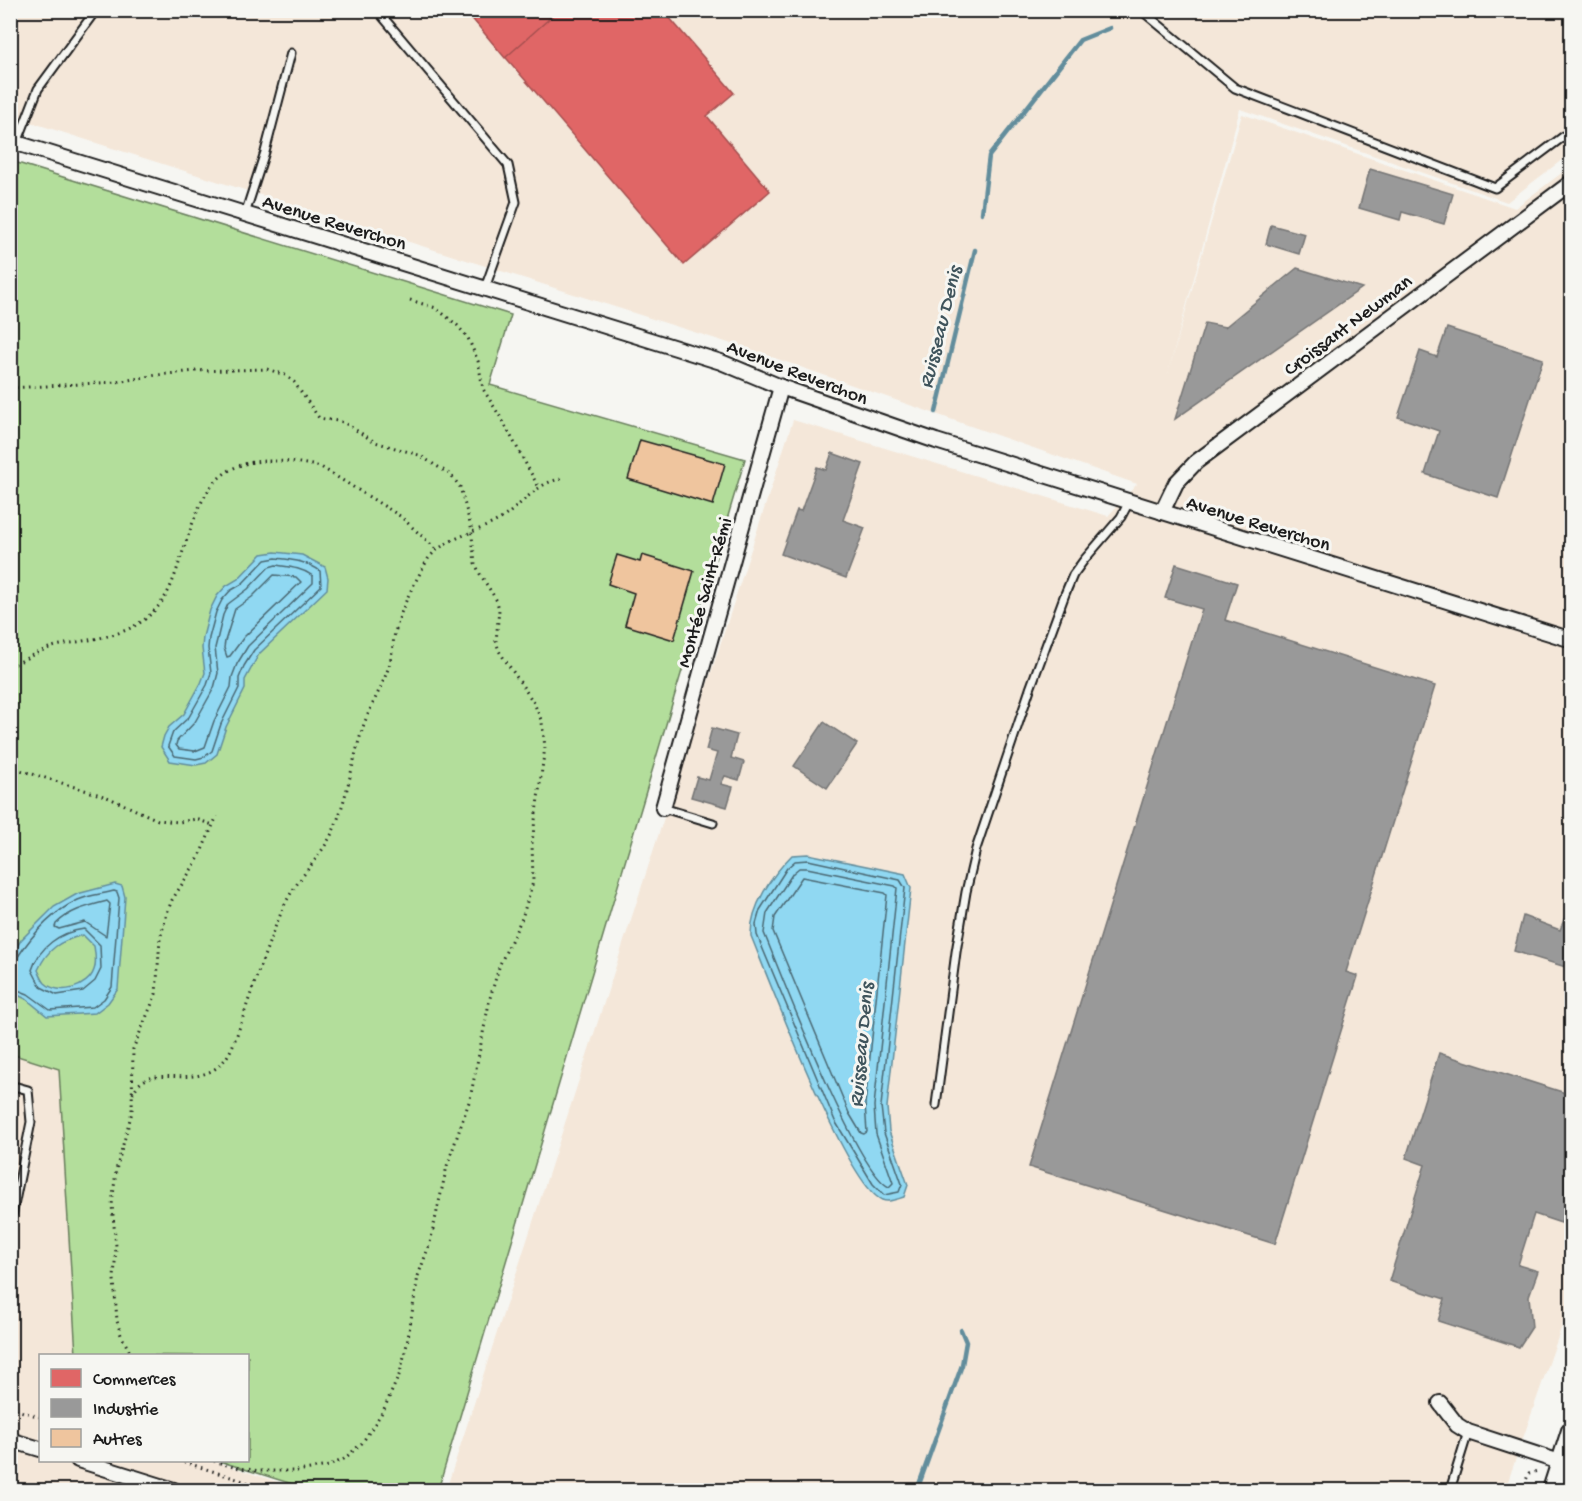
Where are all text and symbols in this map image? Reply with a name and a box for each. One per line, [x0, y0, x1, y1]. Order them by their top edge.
street label: Avenue Reverchon [259, 192, 409, 257]
water label: Ruisseau Denis [915, 262, 970, 392]
street label: Croissant Newman [1280, 271, 1418, 382]
street label: Avenue Reverchon [723, 337, 871, 412]
street label: Avenue Reverchon [1183, 493, 1333, 558]
street label: Montée Saint-Rémi [674, 515, 739, 671]
water label: Ruisseau Denis [846, 980, 882, 1109]
legend [39, 1354, 249, 1462]
text: Commerces [93, 1370, 177, 1391]
text: Industrie [93, 1400, 159, 1421]
text: Autres [93, 1430, 143, 1451]

